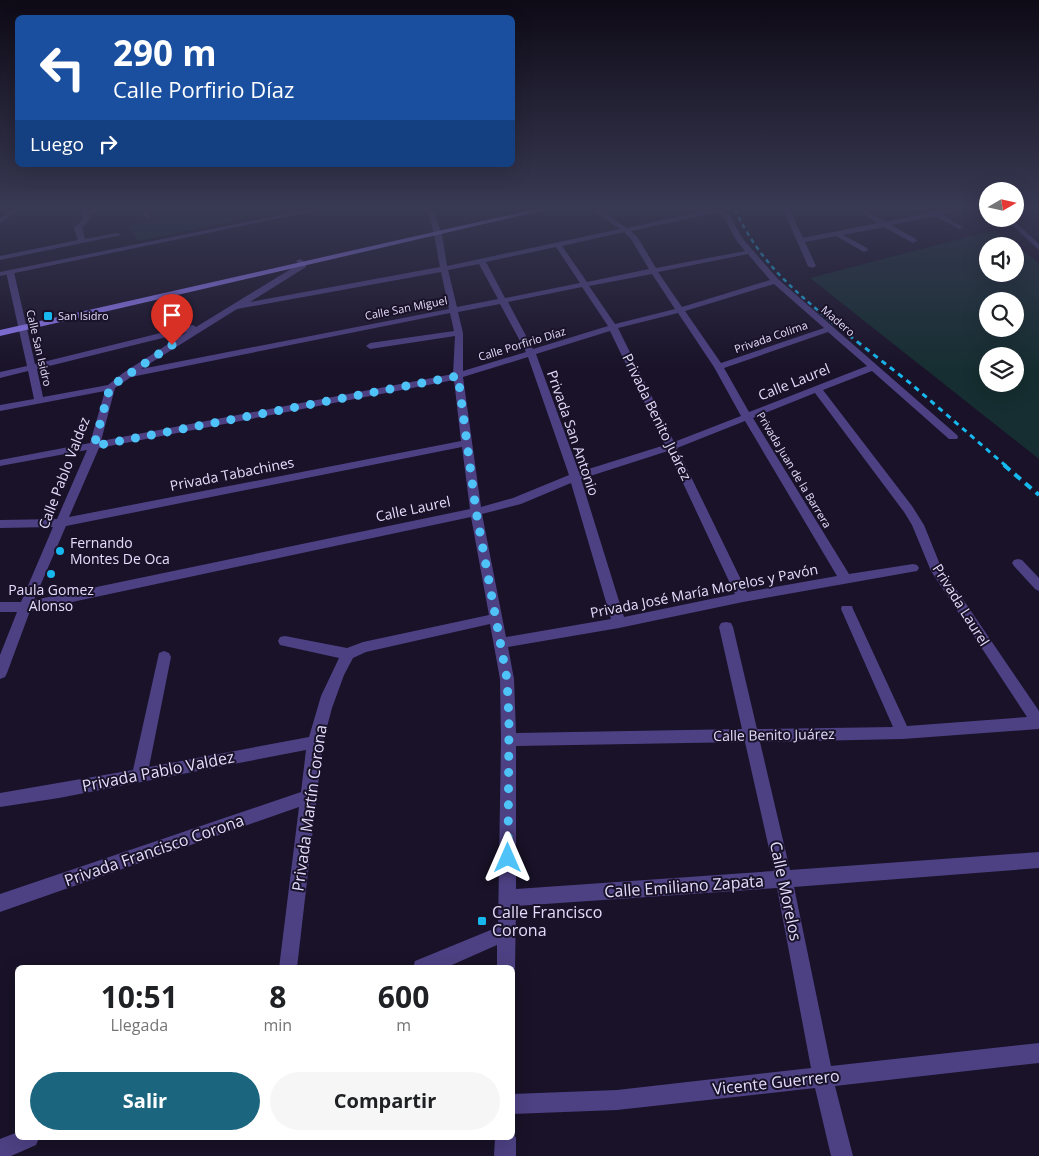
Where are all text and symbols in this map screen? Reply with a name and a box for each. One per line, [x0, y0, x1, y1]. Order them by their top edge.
text: 290 m [113, 29, 217, 76]
icon: left [30, 35, 95, 100]
text: Calle Porfirio Díaz [113, 74, 294, 104]
icon: right [94, 130, 122, 158]
text: Luego [30, 131, 84, 157]
north arrow [979, 182, 1024, 228]
map controls [979, 182, 1024, 392]
button: sound [979, 237, 1024, 282]
street label: Calle San Miguel [363, 292, 448, 323]
button: search [979, 292, 1024, 337]
pin [151, 294, 193, 345]
icon: arrive [158, 301, 186, 329]
street label: Madero [818, 302, 859, 340]
street label: Calle San Isidro [23, 308, 56, 388]
place label: San Isidro [58, 308, 109, 323]
marker: San Isidro [42, 310, 54, 322]
street label: Privada Colima [732, 317, 809, 356]
street label: Calle Porfirio Díaz [476, 323, 567, 364]
button: layers [979, 347, 1024, 392]
street label: Privada Benito Juárez [618, 350, 697, 484]
street label: Calle Laurel [755, 358, 833, 405]
street label: Privada San Antonio [543, 368, 604, 498]
street label: Privada Juan de la Barrera [754, 409, 835, 531]
street label: Calle Pablo Valdez [33, 414, 94, 531]
street label: Privada Tabachines [168, 452, 296, 495]
street label: Calle Laurel [374, 491, 452, 526]
place label: Fernando Montes De Oca [70, 533, 170, 568]
marker: Fernando Montes De Oca [54, 545, 66, 557]
street label: Privada José María Morelos y Pavón [588, 559, 819, 622]
street label: Privada Laurel [929, 560, 994, 649]
marker: Paula Gomez Alonso [45, 568, 57, 580]
place label: Paula Gomez Alonso [8, 580, 94, 615]
street label: Privada Martín Corona [286, 723, 332, 893]
street label: Calle Benito Juárez [713, 724, 835, 745]
street label: Privada Pablo Valdez [80, 745, 236, 797]
street label: Privada Francisco Corona [61, 809, 247, 891]
position arrow [481, 831, 533, 883]
street label: Calle Morelos [765, 839, 807, 943]
street label: Calle Emiliano Zapata [604, 869, 764, 903]
place label: Calle Francisco Corona [492, 901, 602, 941]
marker: Calle Francisco Corona [476, 915, 488, 927]
text: 10:51 [101, 976, 178, 1017]
text: 8 [269, 976, 286, 1017]
text: 600 [378, 976, 429, 1017]
text: Llegada [110, 1014, 168, 1036]
text: min [264, 1014, 292, 1036]
text: m [396, 1014, 411, 1036]
street label: Vicente Guerrero [711, 1064, 841, 1100]
button: Salir [30, 1072, 260, 1130]
button: Compartir [270, 1072, 500, 1130]

